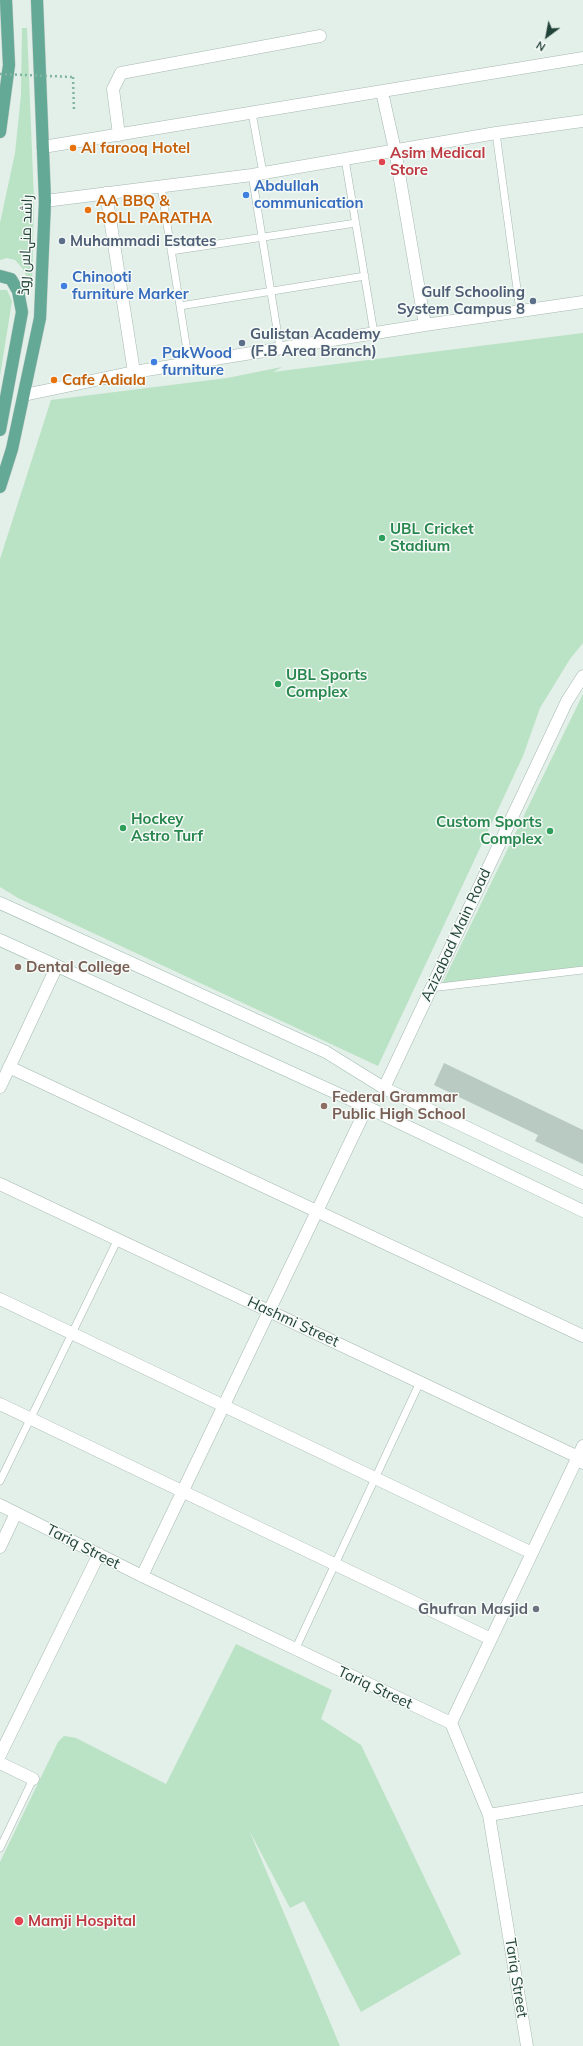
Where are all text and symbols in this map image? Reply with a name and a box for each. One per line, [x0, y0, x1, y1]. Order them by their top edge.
north arrow [527, 16, 567, 56]
text: N [533, 38, 548, 54]
place label: Al farooq Hotel [81, 139, 190, 157]
marker: Al farooq Hotel [68, 143, 78, 153]
place label: Asim Medical Store [390, 144, 485, 179]
marker: Asim Medical Store [377, 157, 387, 167]
place label: Abdullah communication [254, 177, 363, 212]
marker: Abdullah communication [241, 190, 251, 200]
place label: AA BBQ & ROLL PARATHA [96, 192, 212, 227]
street label: راشد منہاس روڈ [15, 194, 37, 296]
marker: AA BBQ & ROLL PARATHA [83, 205, 93, 215]
place label: Muhammadi Estates [70, 232, 217, 250]
marker: Muhammadi Estates [57, 236, 67, 246]
place label: Chinooti furniture Marker [72, 268, 189, 303]
marker: Chinooti furniture Marker [59, 281, 69, 291]
place label: Gulf Schooling System Campus 8 [397, 283, 525, 318]
marker: Gulf Schooling System Campus 8 [528, 296, 538, 306]
place label: Gulistan Academy (F.B Area Branch) [250, 325, 381, 360]
marker: Gulistan Academy (F.B Area Branch) [237, 338, 247, 348]
place label: PakWood furniture [162, 344, 232, 379]
marker: PakWood furniture [149, 357, 159, 367]
place label: Cafe Adiala [62, 371, 146, 389]
marker: Cafe Adiala [49, 375, 59, 385]
place label: UBL Cricket Stadium [390, 520, 474, 555]
marker: UBL Cricket Stadium [377, 533, 387, 543]
place label: UBL Sports Complex [286, 666, 367, 701]
marker: UBL Sports Complex [273, 679, 283, 689]
place label: Hockey Astro Turf [131, 810, 203, 845]
place label: Custom Sports Complex [436, 813, 542, 848]
marker: Hockey Astro Turf [118, 823, 128, 833]
marker: Custom Sports Complex [545, 826, 555, 836]
street label: Azizabad Main Road [417, 866, 495, 1004]
place label: Dental College [26, 958, 130, 976]
marker: Dental College [13, 962, 23, 972]
place label: Federal Grammar Public High School [332, 1088, 466, 1123]
marker: Federal Grammar Public High School [319, 1101, 329, 1111]
street label: Hashmi Street [244, 1293, 342, 1351]
street label: Tariq Street [43, 1521, 123, 1573]
place label: Ghufran Masjid [418, 1600, 528, 1618]
marker: Ghufran Masjid [531, 1604, 541, 1614]
street label: Tariq Street [335, 1663, 415, 1713]
place label: Mamji Hospital [28, 1912, 136, 1930]
marker: Mamji Hospital [13, 1915, 25, 1927]
street label: Tariq Street [501, 1937, 531, 2019]

